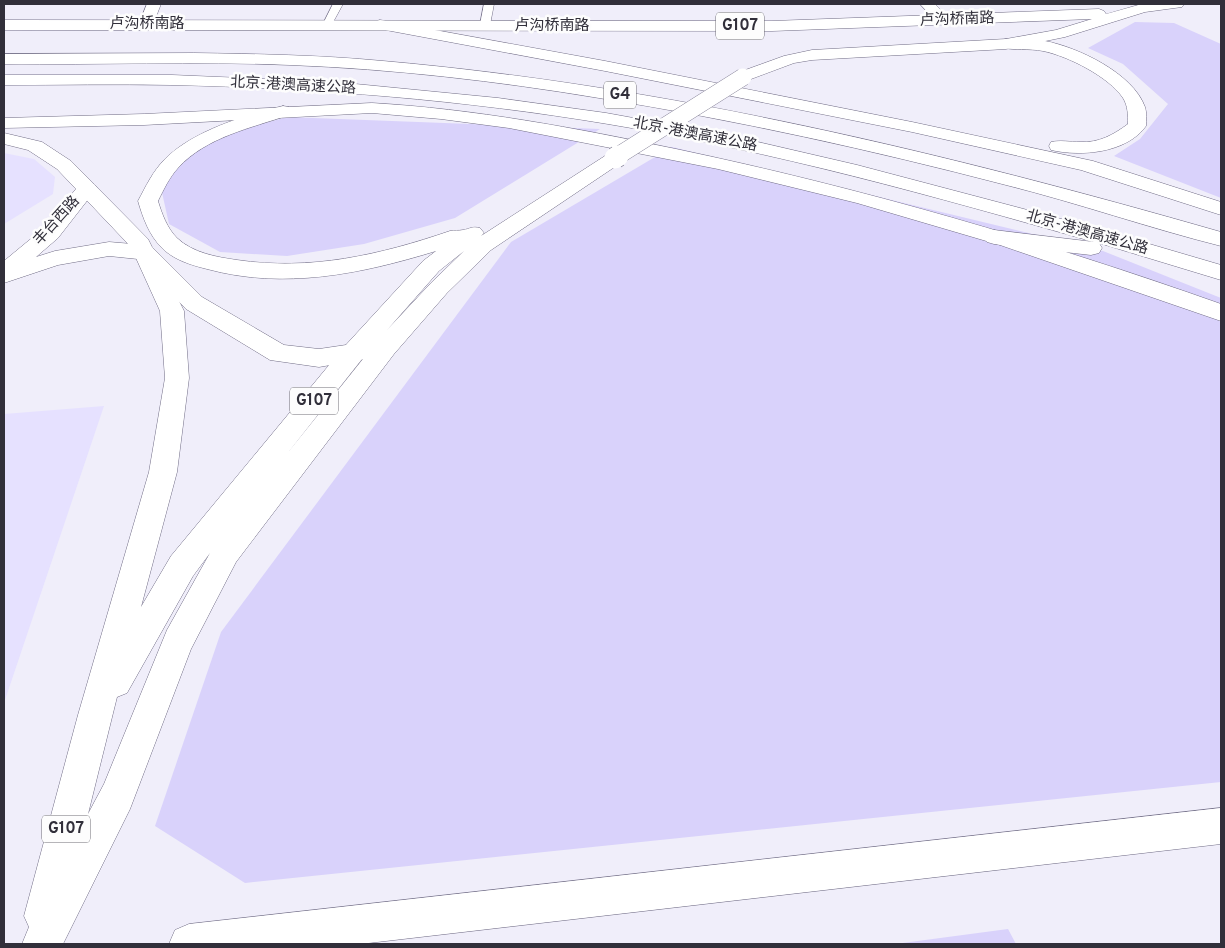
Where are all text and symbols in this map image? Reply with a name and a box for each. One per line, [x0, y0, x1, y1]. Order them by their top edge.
street label: 卢沟桥南路 [919, 9, 995, 31]
road number: G107 [716, 12, 764, 40]
street label: 卢沟桥南路 [109, 15, 185, 34]
street label: 卢沟桥南路 [514, 17, 590, 36]
street label: 北京-港澳高速公路 [230, 72, 356, 99]
road number: G4 [604, 82, 636, 108]
street label: 北京-港澳高速公路 [631, 113, 759, 156]
street label: 丰台西路 [30, 192, 84, 250]
street label: 北京-港澳高速公路 [1024, 206, 1150, 259]
road number: G107 [290, 388, 338, 414]
road number: G107 [42, 816, 90, 842]

